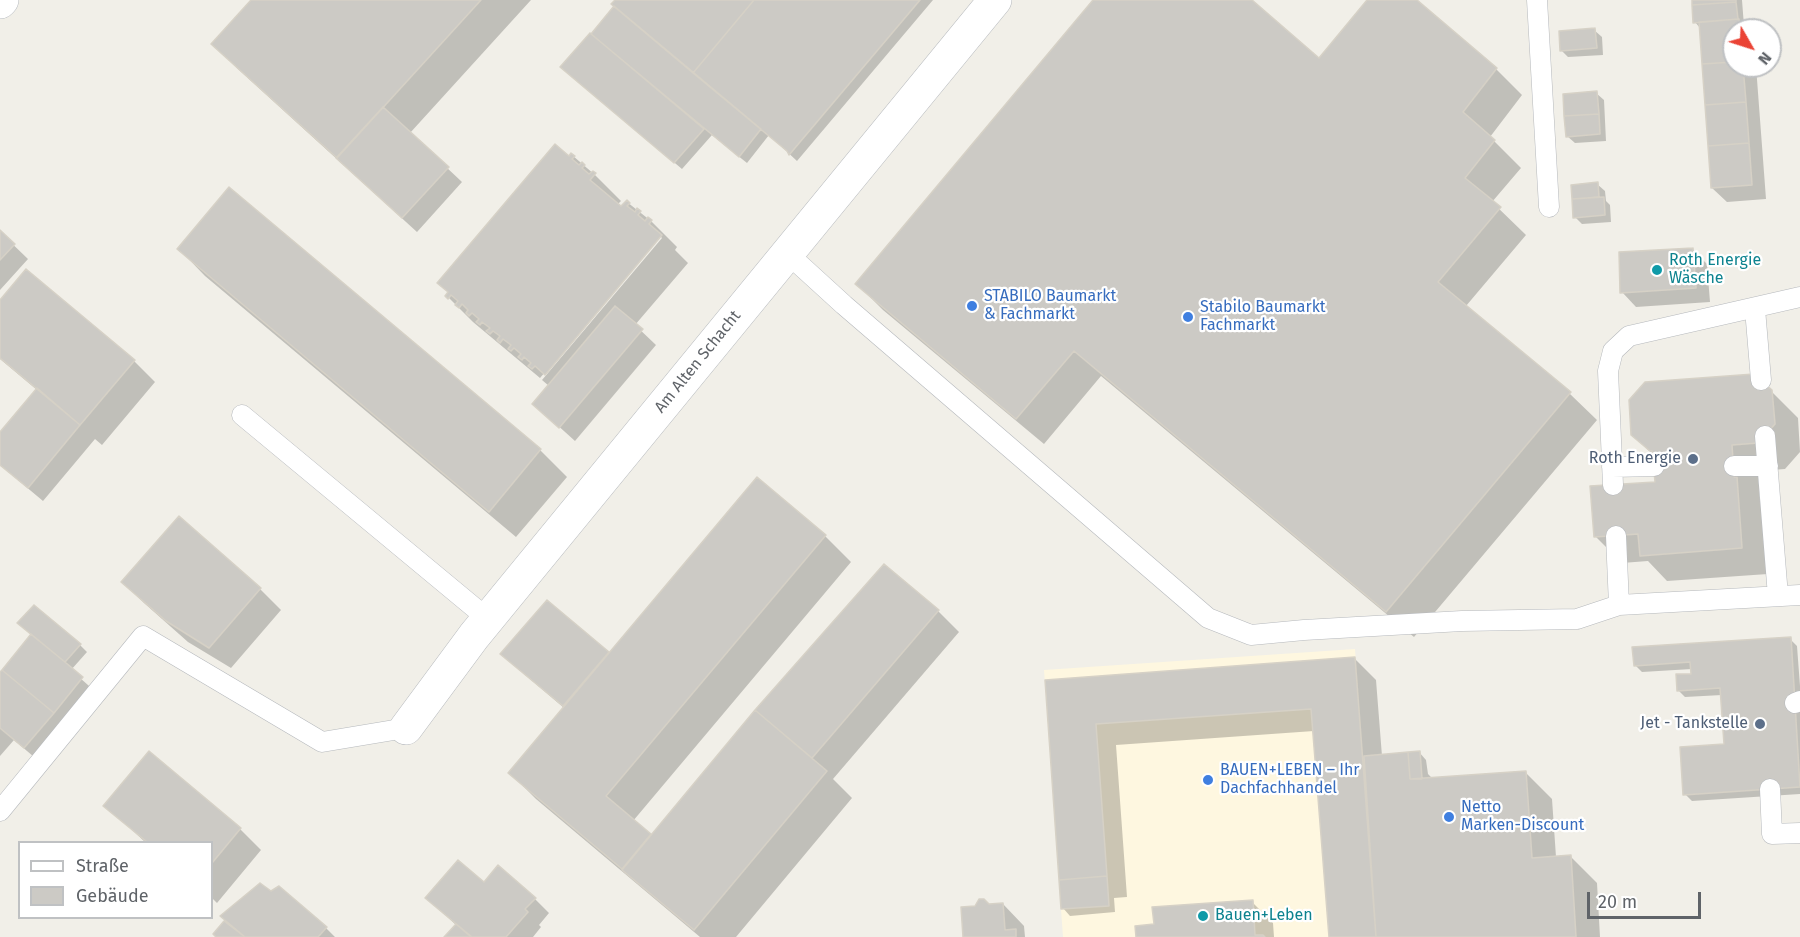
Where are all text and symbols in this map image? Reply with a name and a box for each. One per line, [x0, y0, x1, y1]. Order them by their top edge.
north arrow [1722, 18, 1782, 78]
text: N [1754, 48, 1776, 68]
place label: Roth Energie Wäsche [1669, 251, 1761, 289]
marker: Roth Energie Wäsche [1650, 263, 1664, 277]
place label: STABILO Baumarkt & Fachmarkt [984, 287, 1116, 325]
place label: Stabilo Baumarkt Fachmarkt [1200, 298, 1326, 336]
marker: STABILO Baumarkt & Fachmarkt [965, 299, 979, 313]
street label: Am Alten Schacht [651, 307, 745, 417]
marker: Stabilo Baumarkt Fachmarkt [1181, 310, 1195, 324]
place label: Roth Energie [1589, 449, 1681, 469]
marker: Roth Energie [1686, 452, 1700, 466]
place label: Jet - Tankstelle [1640, 714, 1748, 734]
marker: Jet - Tankstelle [1753, 717, 1767, 731]
place label: BAUEN+LEBEN – Ihr Dachfachhandel [1220, 761, 1360, 799]
marker: BAUEN+LEBEN – Ihr Dachfachhandel [1201, 773, 1215, 787]
place label: Netto Marken-Discount [1461, 798, 1584, 836]
marker: Netto Marken-Discount [1442, 810, 1456, 824]
legend [18, 841, 213, 919]
text: Straße [76, 855, 129, 877]
scale bar [1590, 880, 1704, 918]
text: Gebäude [76, 885, 149, 907]
text: 20 m [1598, 891, 1637, 913]
place label: Bauen+Leben [1215, 906, 1313, 926]
marker: Bauen+Leben [1196, 909, 1210, 923]

